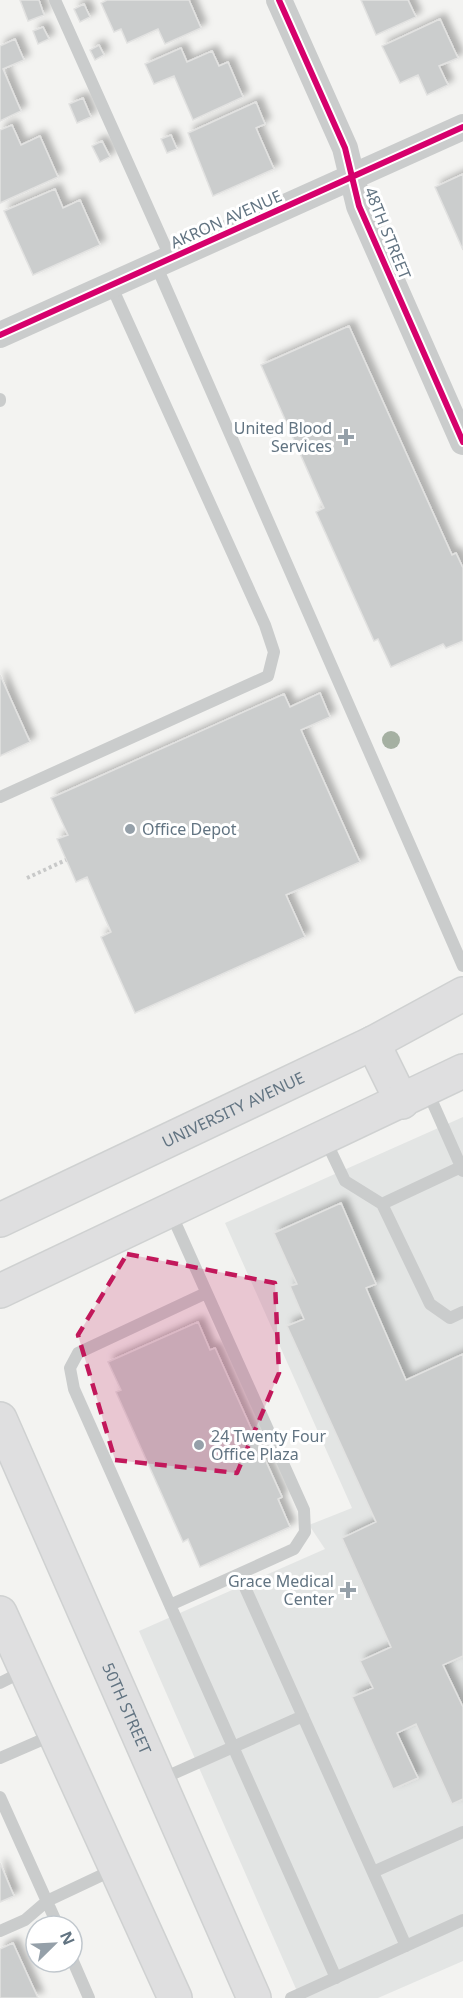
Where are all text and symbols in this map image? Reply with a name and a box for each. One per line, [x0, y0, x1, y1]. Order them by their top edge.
street label: 48TH STREET [360, 184, 417, 282]
street label: AKRON AVENUE [167, 185, 285, 253]
place label: United Blood Services [234, 417, 332, 457]
marker: United Blood Services [337, 428, 355, 446]
place label: Office Depot [142, 818, 237, 840]
marker: Office Depot [123, 822, 137, 836]
street label: UNIVERSITY AVENUE [158, 1066, 308, 1153]
place label: 24 Twenty Four Office Plaza [211, 1425, 326, 1465]
marker: 24 Twenty Four Office Plaza [192, 1438, 206, 1452]
place label: Grace Medical Center [228, 1570, 334, 1610]
marker: Grace Medical Center [339, 1581, 357, 1599]
street label: 50TH STREET [97, 1659, 157, 1758]
north arrow [24, 1914, 84, 1974]
text: N [55, 1927, 80, 1948]

